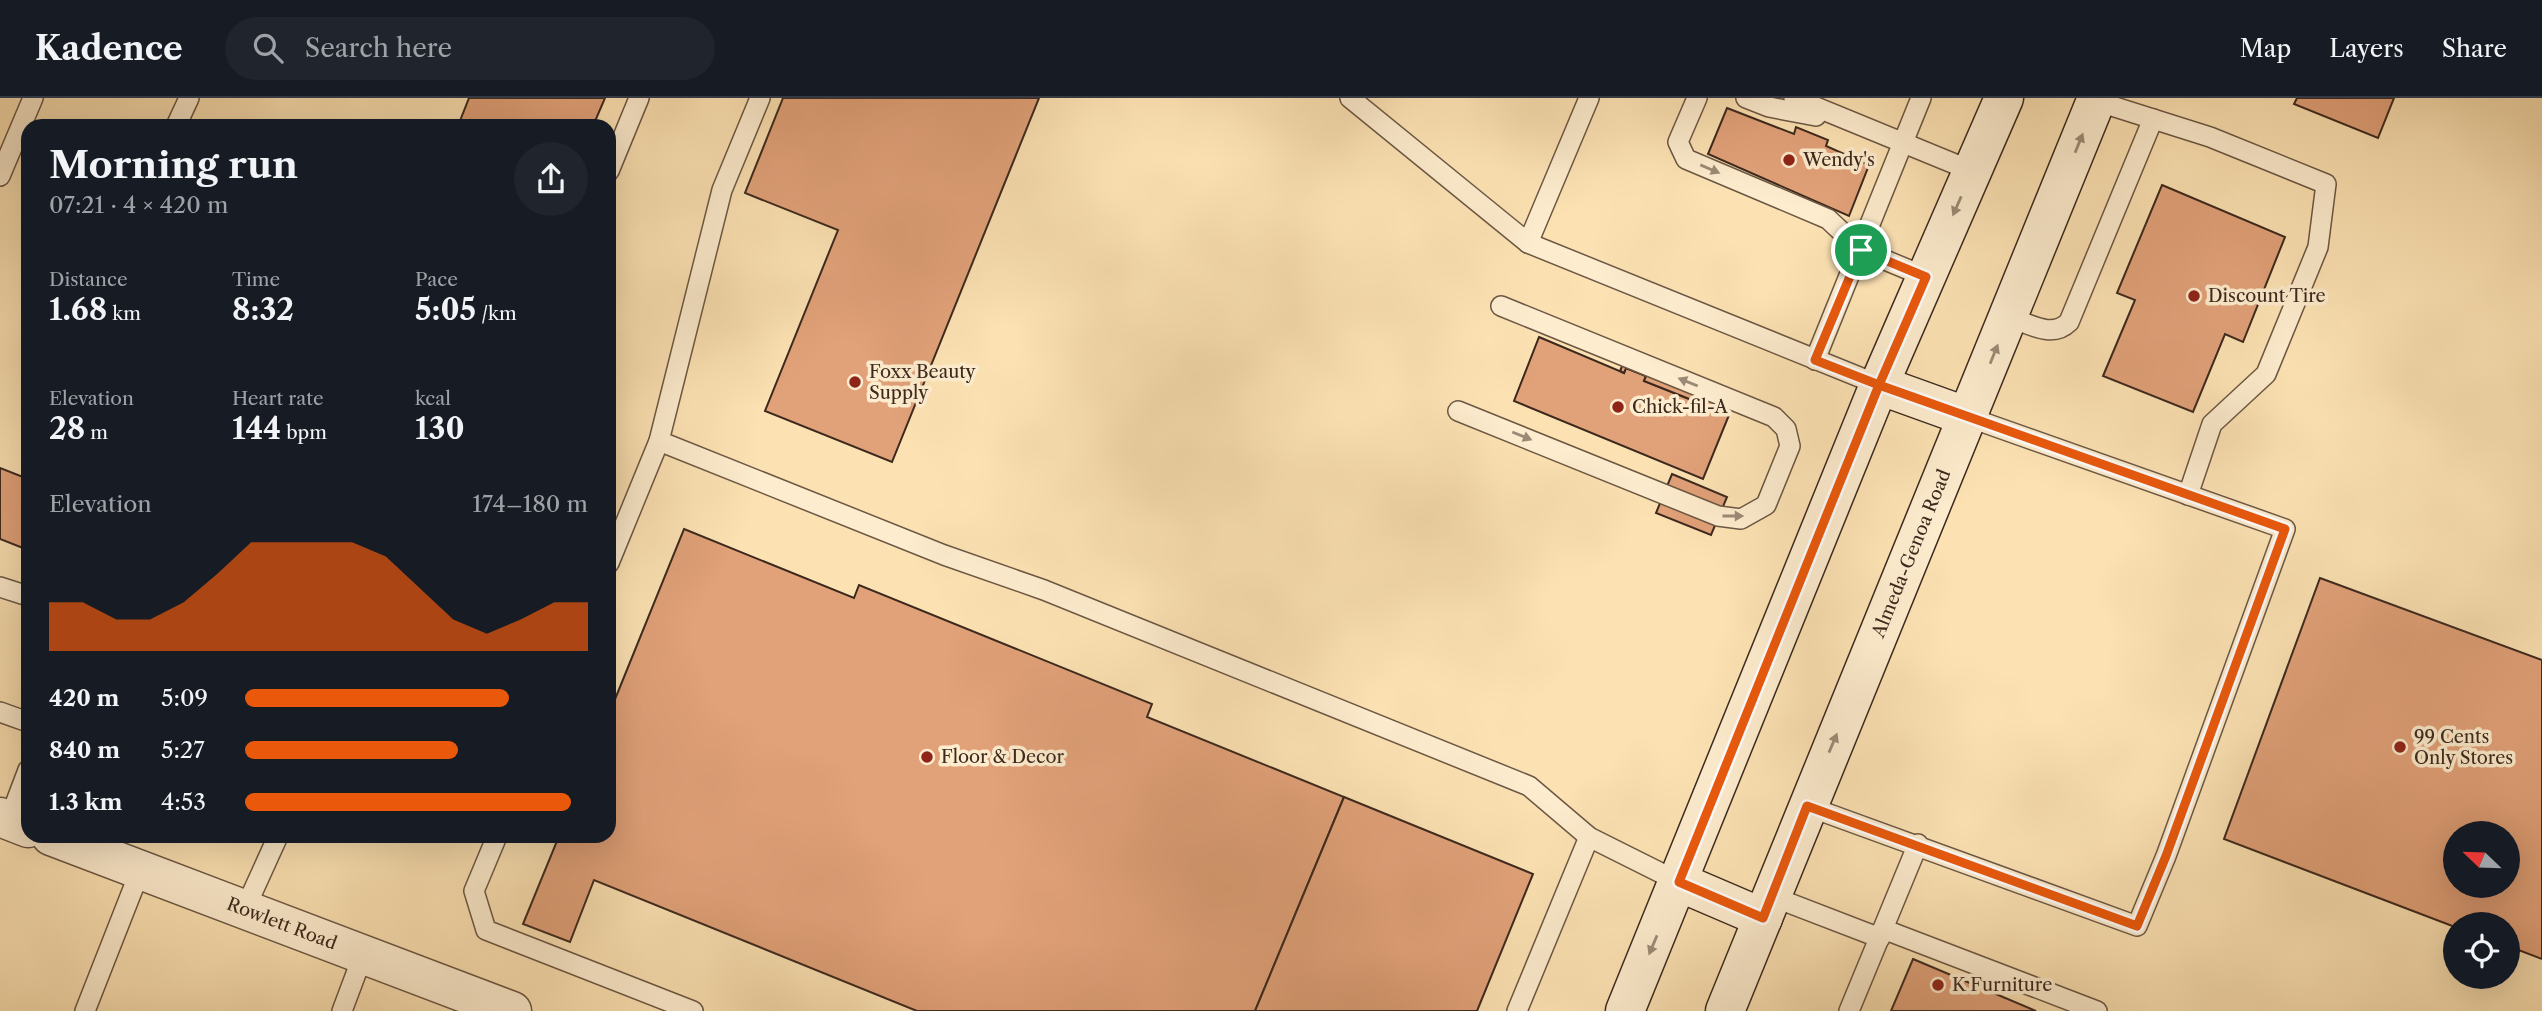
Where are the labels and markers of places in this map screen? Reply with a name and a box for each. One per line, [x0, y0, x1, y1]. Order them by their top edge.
place label: Wendy's [1802, 149, 1875, 171]
marker: Wendy's [1781, 152, 1797, 168]
pin [1831, 220, 1891, 280]
place label: Discount Tire [2208, 285, 2326, 307]
marker: Discount Tire [2186, 288, 2202, 304]
place label: Foxx Beauty Supply [869, 361, 977, 404]
marker: Foxx Beauty Supply [847, 374, 863, 390]
place label: Chick-fil-A [1632, 396, 1729, 418]
marker: Chick-fil-A [1610, 399, 1626, 415]
place label: 99 Cents Only Stores [2414, 726, 2513, 769]
marker: 99 Cents Only Stores [2392, 739, 2408, 755]
place label: Floor & Decor [941, 746, 1065, 768]
marker: Floor & Decor [919, 749, 935, 765]
place label: K Furniture [1952, 974, 2052, 996]
marker: K Furniture [1930, 977, 1946, 993]

